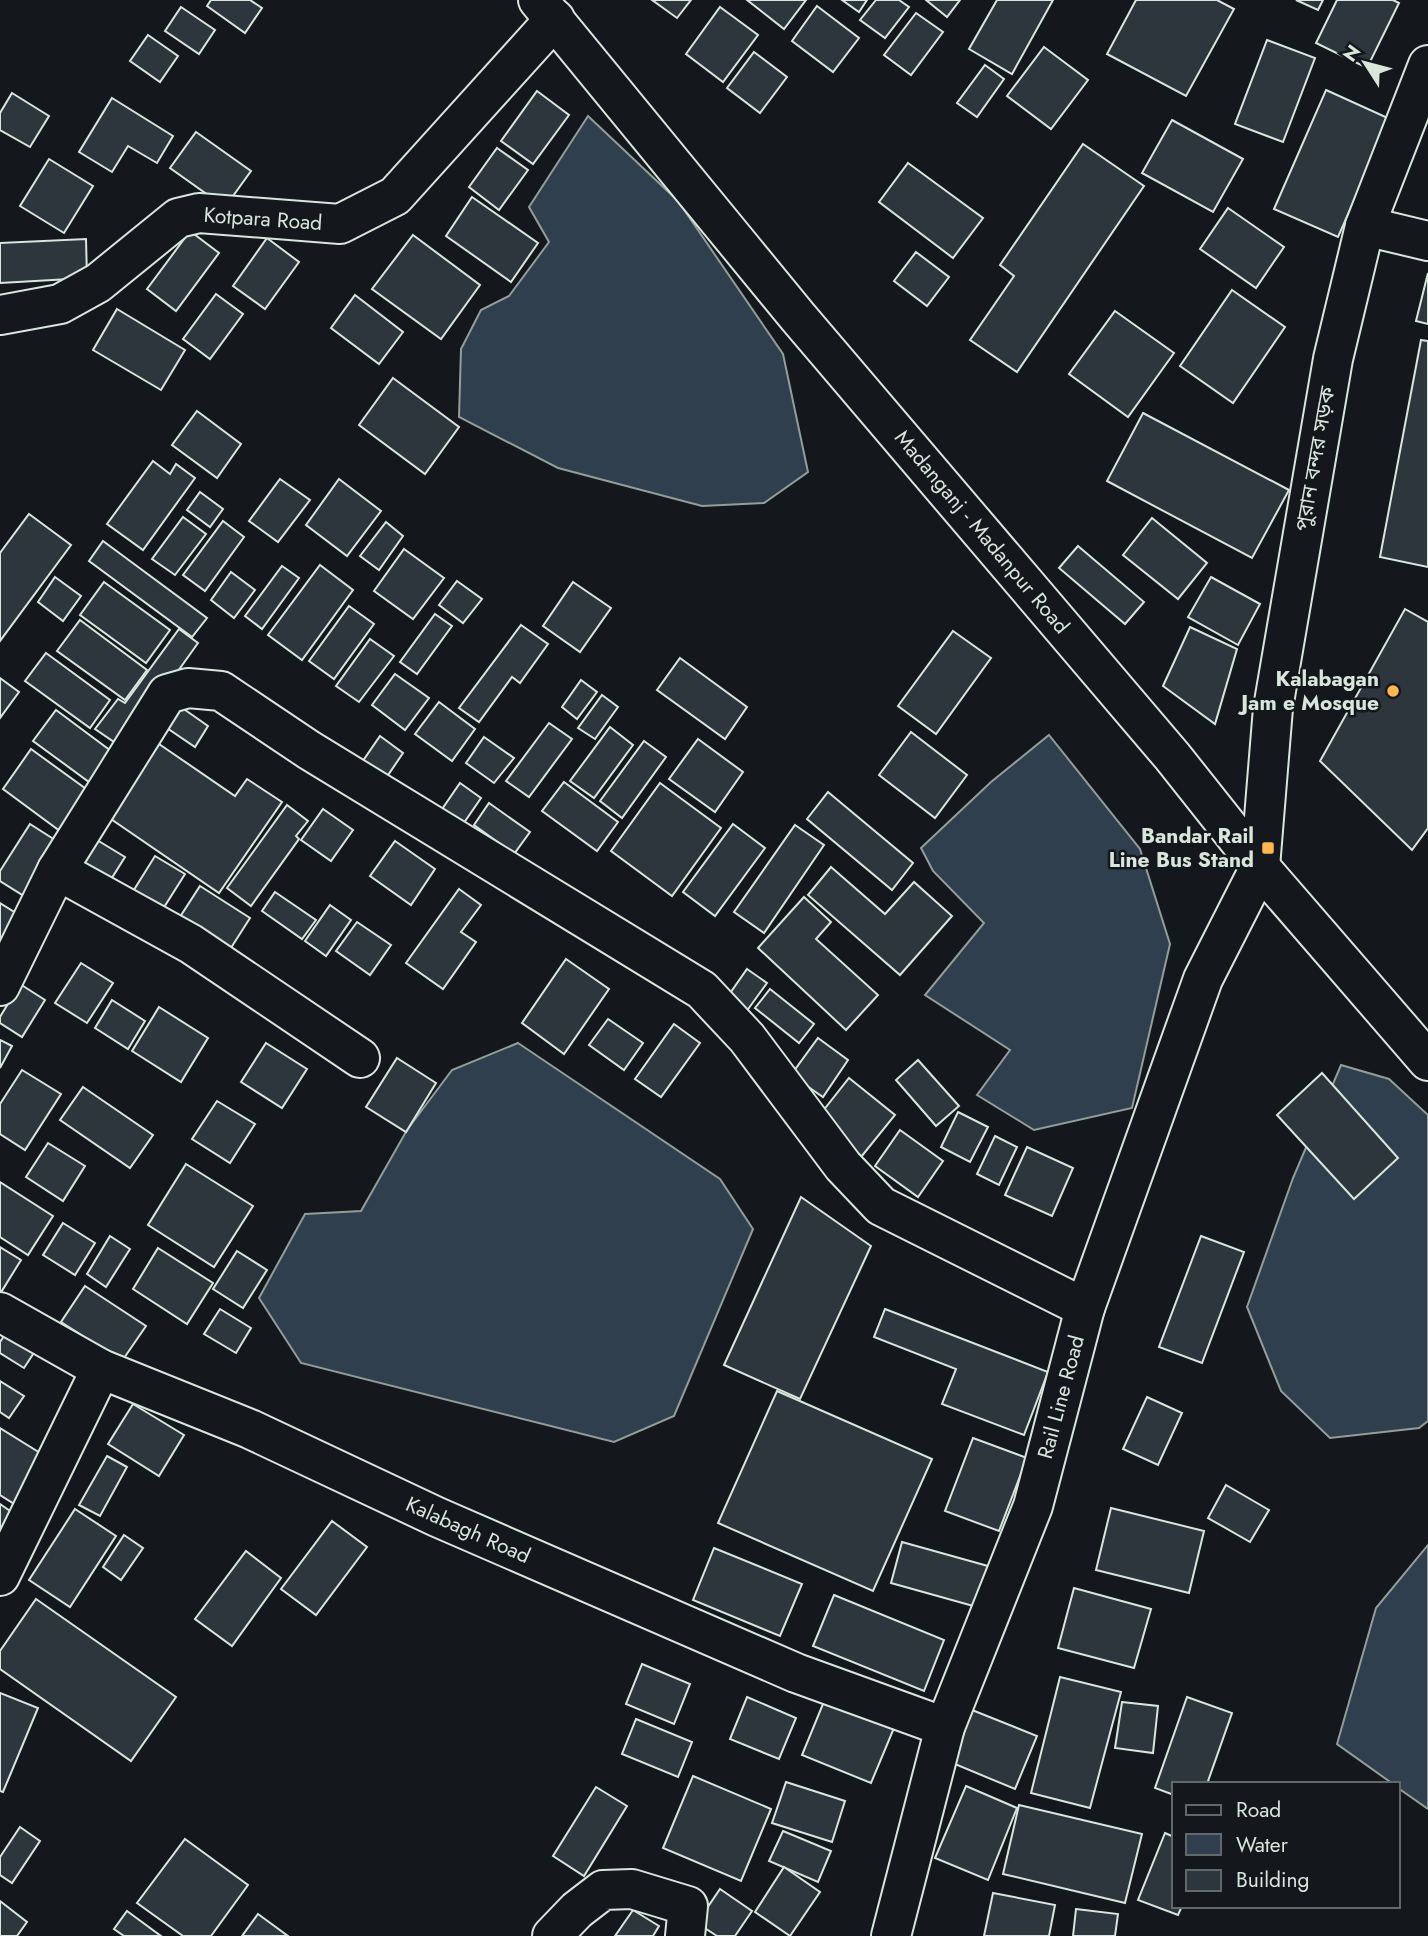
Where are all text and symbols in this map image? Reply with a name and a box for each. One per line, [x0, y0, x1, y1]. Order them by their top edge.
north arrow [1330, 28, 1400, 98]
text: N [1336, 39, 1367, 67]
street label: Kotpara Road [203, 200, 323, 238]
street label: পুরান বন্দর সড়ক [1288, 383, 1343, 534]
street label: Madanganj - Madanpur Road [888, 424, 1076, 640]
place label: Kalabagan Jam e Mosque [1237, 664, 1379, 718]
marker: Kalabagan Jam e Mosque [1385, 683, 1401, 699]
place label: Bandar Rail Line Bus Stand [1109, 821, 1254, 875]
marker: Bandar Rail Line Bus Stand [1260, 840, 1276, 856]
street label: Rail Line Road [1030, 1332, 1092, 1462]
street label: Kalabagh Road [401, 1489, 535, 1571]
legend [1172, 1782, 1400, 1908]
text: Road [1236, 1795, 1281, 1825]
text: Water [1236, 1830, 1289, 1860]
text: Building [1236, 1865, 1309, 1895]

